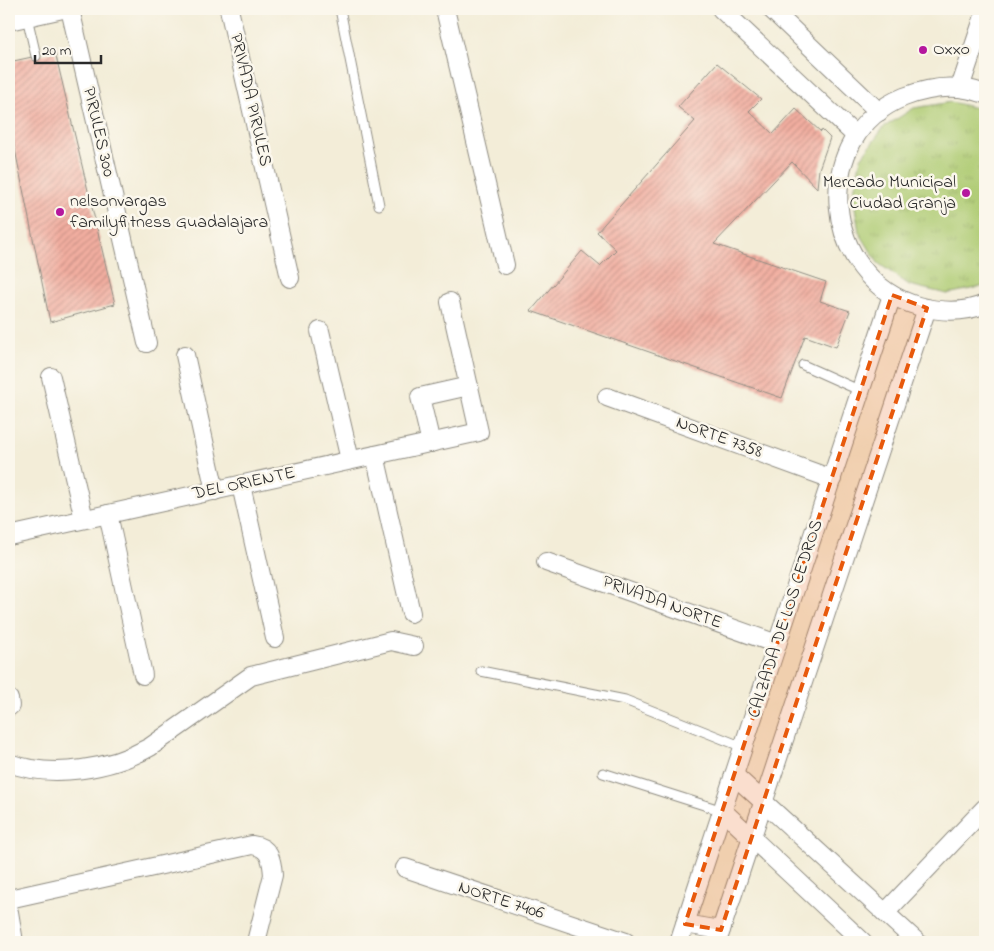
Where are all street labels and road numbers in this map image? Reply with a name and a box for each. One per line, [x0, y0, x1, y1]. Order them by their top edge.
street label: PRIVADA PIRULES [222, 31, 278, 169]
street label: PIRULES 300 [75, 84, 121, 180]
street label: NORTE 7358 [672, 410, 766, 466]
street label: DEL ORIENTE [189, 460, 298, 508]
street label: CALZADA DE LOS CEDROS [742, 516, 830, 722]
street label: PRIVADA NORTE [598, 569, 726, 637]
street label: NORTE 7406 [455, 875, 547, 927]

